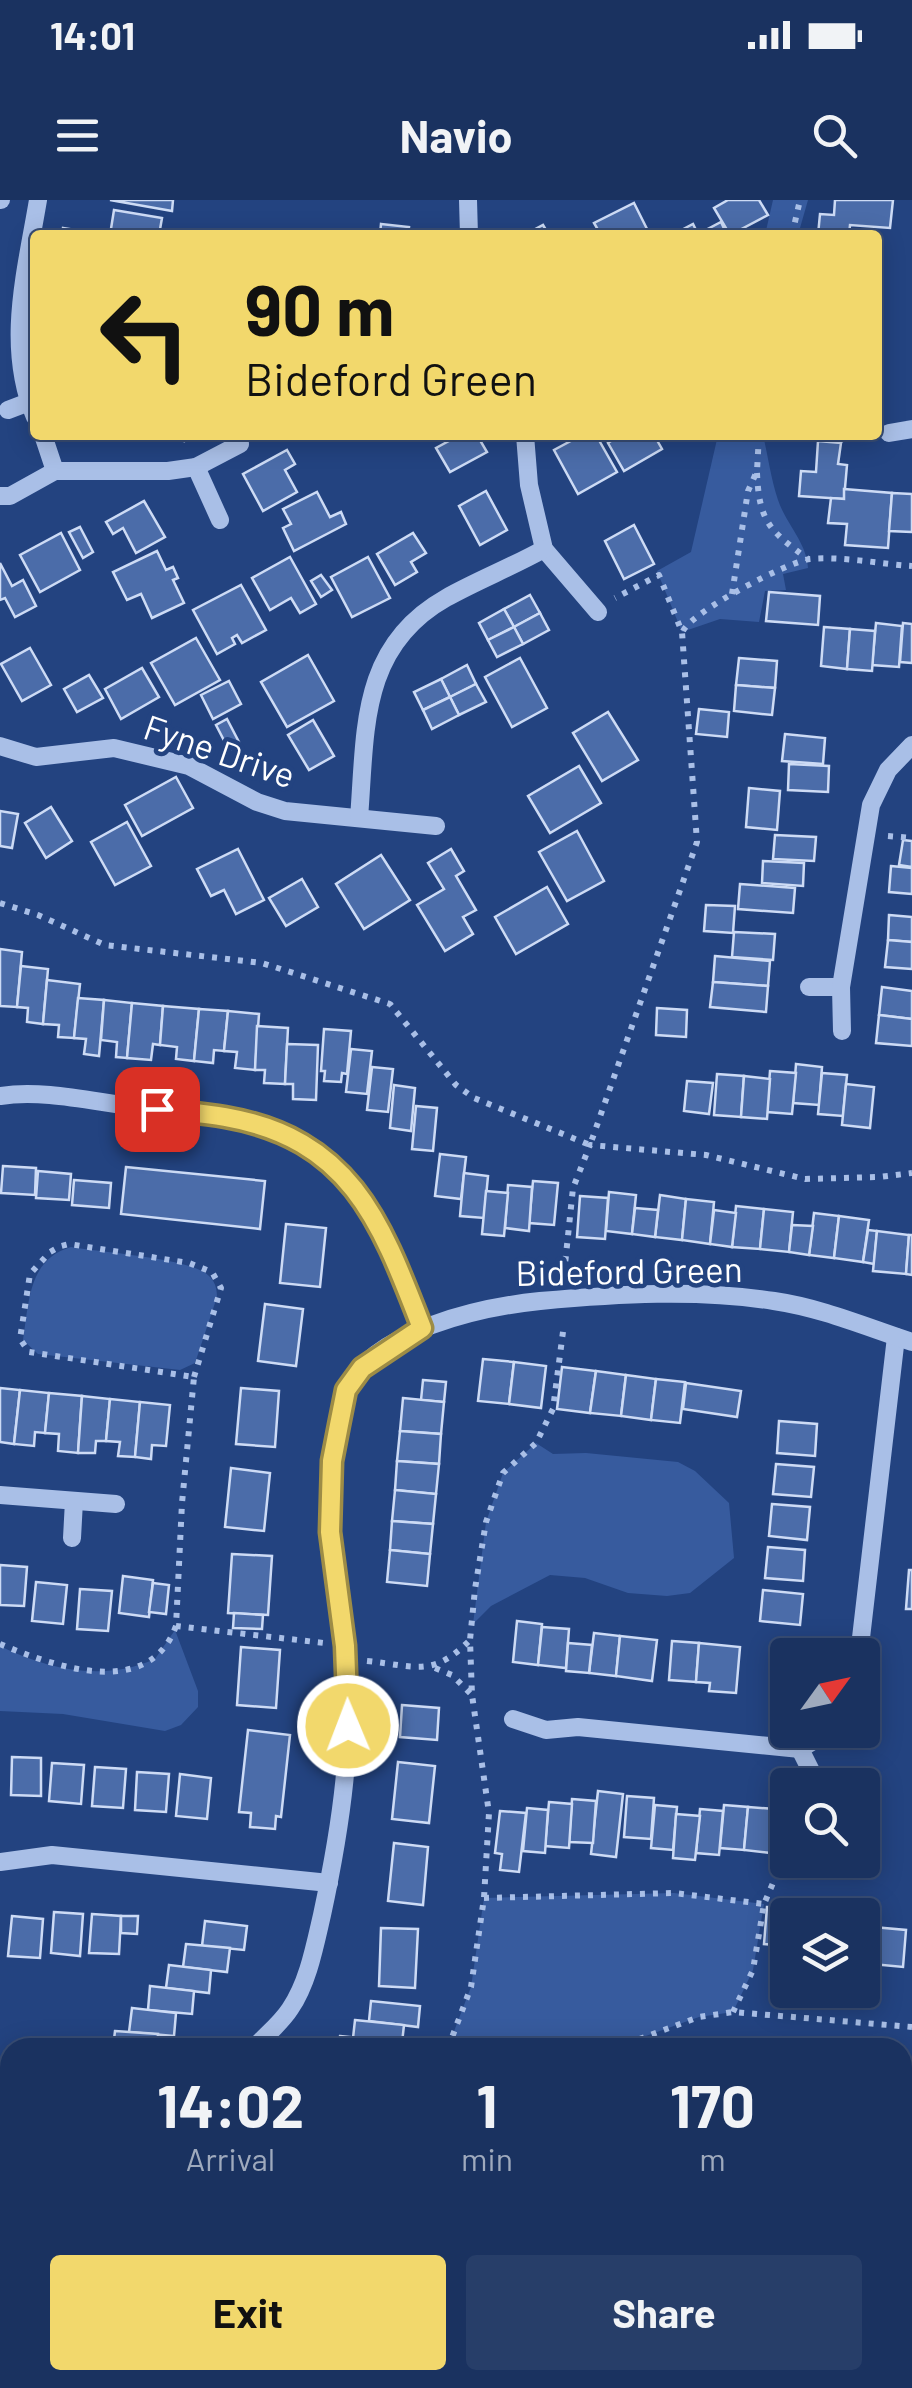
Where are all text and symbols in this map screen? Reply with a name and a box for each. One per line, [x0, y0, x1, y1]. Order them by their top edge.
text: 14:01 [50, 12, 135, 58]
icon: menu [50, 108, 105, 163]
text: Navio [400, 108, 513, 162]
icon: search [807, 108, 862, 163]
text: 90 m [245, 266, 395, 350]
icon: left [80, 270, 210, 400]
text: Bideford Green [245, 351, 537, 405]
street label: Fyne Drive [139, 705, 301, 795]
pin [115, 1067, 200, 1152]
icon: arrive [130, 1082, 185, 1137]
street label: Bideford Green [515, 1247, 743, 1293]
north arrow [770, 1638, 880, 1748]
map controls [770, 1638, 880, 2008]
position arrow [296, 1674, 400, 1778]
button: search [770, 1768, 880, 1878]
button: layers [770, 1898, 880, 2008]
text: 14:02 [157, 2068, 304, 2140]
text: 1 [476, 2068, 498, 2140]
text: 170 [670, 2068, 755, 2140]
text: Arrival [186, 2139, 275, 2177]
text: min [461, 2139, 513, 2177]
text: m [699, 2139, 726, 2177]
button: Exit [50, 2255, 446, 2370]
button: Share [466, 2255, 862, 2370]

